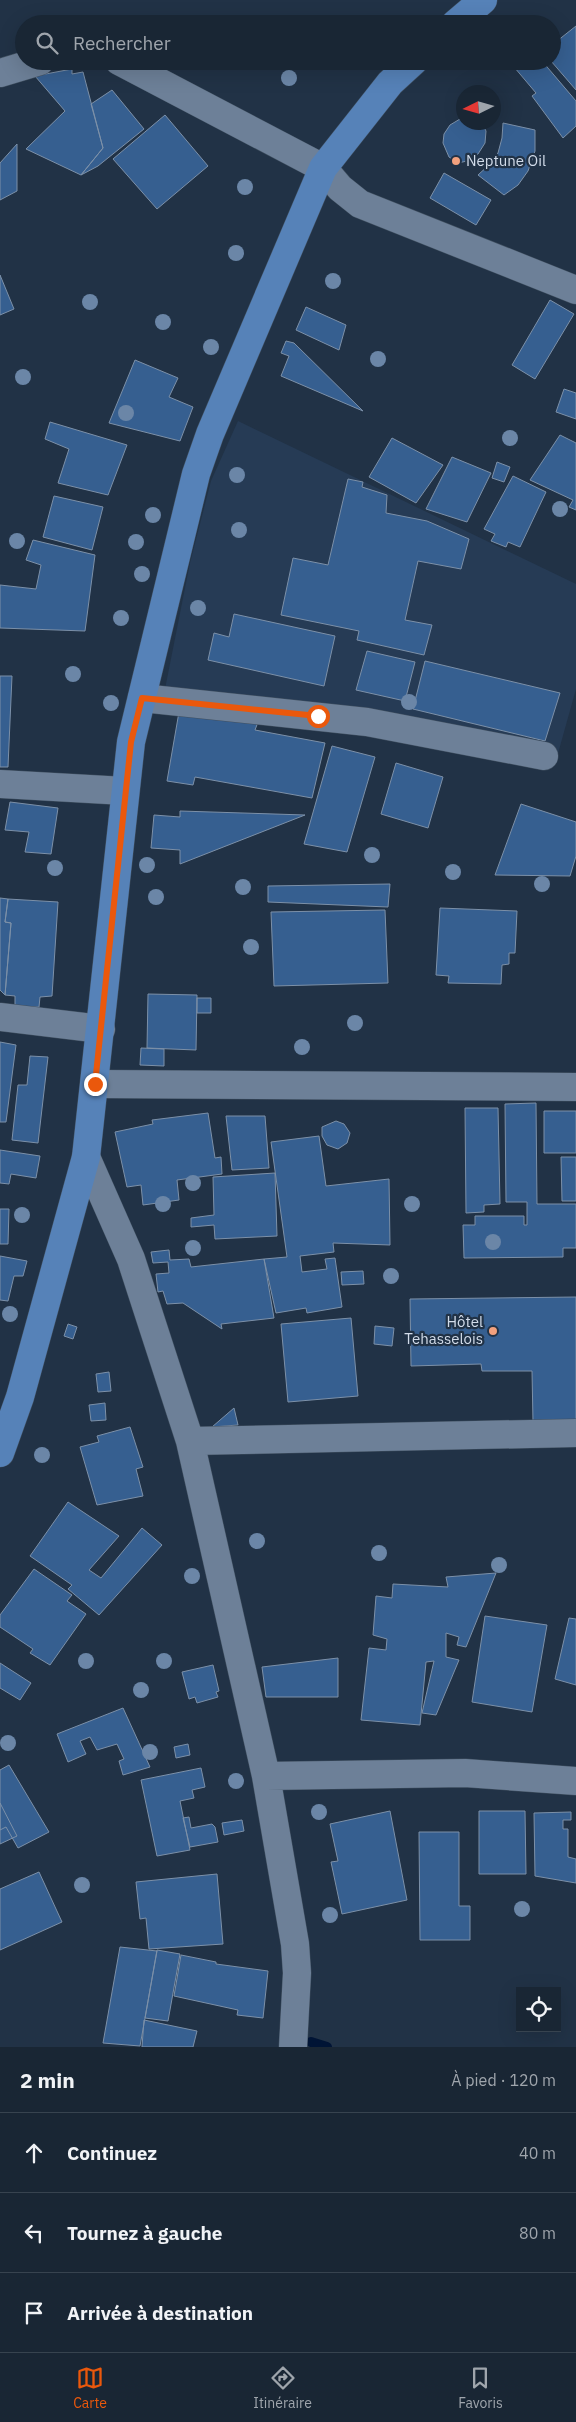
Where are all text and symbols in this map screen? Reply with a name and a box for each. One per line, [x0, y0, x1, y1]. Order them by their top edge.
search box [15, 15, 561, 70]
icon: search [33, 29, 61, 57]
text: Rechercher [73, 31, 171, 55]
north arrow [456, 85, 501, 130]
place label: Neptune Oil [466, 151, 546, 170]
marker: Neptune Oil [450, 155, 462, 167]
route start [307, 705, 330, 728]
route end [84, 1073, 107, 1096]
place label: Hôtel Tehasselois [404, 1312, 483, 1348]
marker: Hôtel Tehasselois [487, 1325, 499, 1337]
map controls [516, 1987, 561, 2032]
button: locate [516, 1987, 561, 2032]
text: 2 min [20, 2066, 75, 2094]
text: À pied · 120 m [451, 2070, 556, 2090]
icon: ahead [20, 2139, 48, 2167]
text: Continuez [67, 2141, 157, 2165]
text: 40 m [519, 2143, 556, 2163]
icon: left [20, 2219, 48, 2247]
text: Tournez à gauche [67, 2221, 223, 2245]
text: 80 m [519, 2223, 556, 2243]
icon: arrive [20, 2299, 48, 2327]
text: Arrivée à destination [67, 2301, 253, 2325]
tab: Carte [73, 2364, 107, 2412]
tab: Itinéraire [253, 2364, 312, 2412]
tab: Favoris [458, 2364, 503, 2412]

